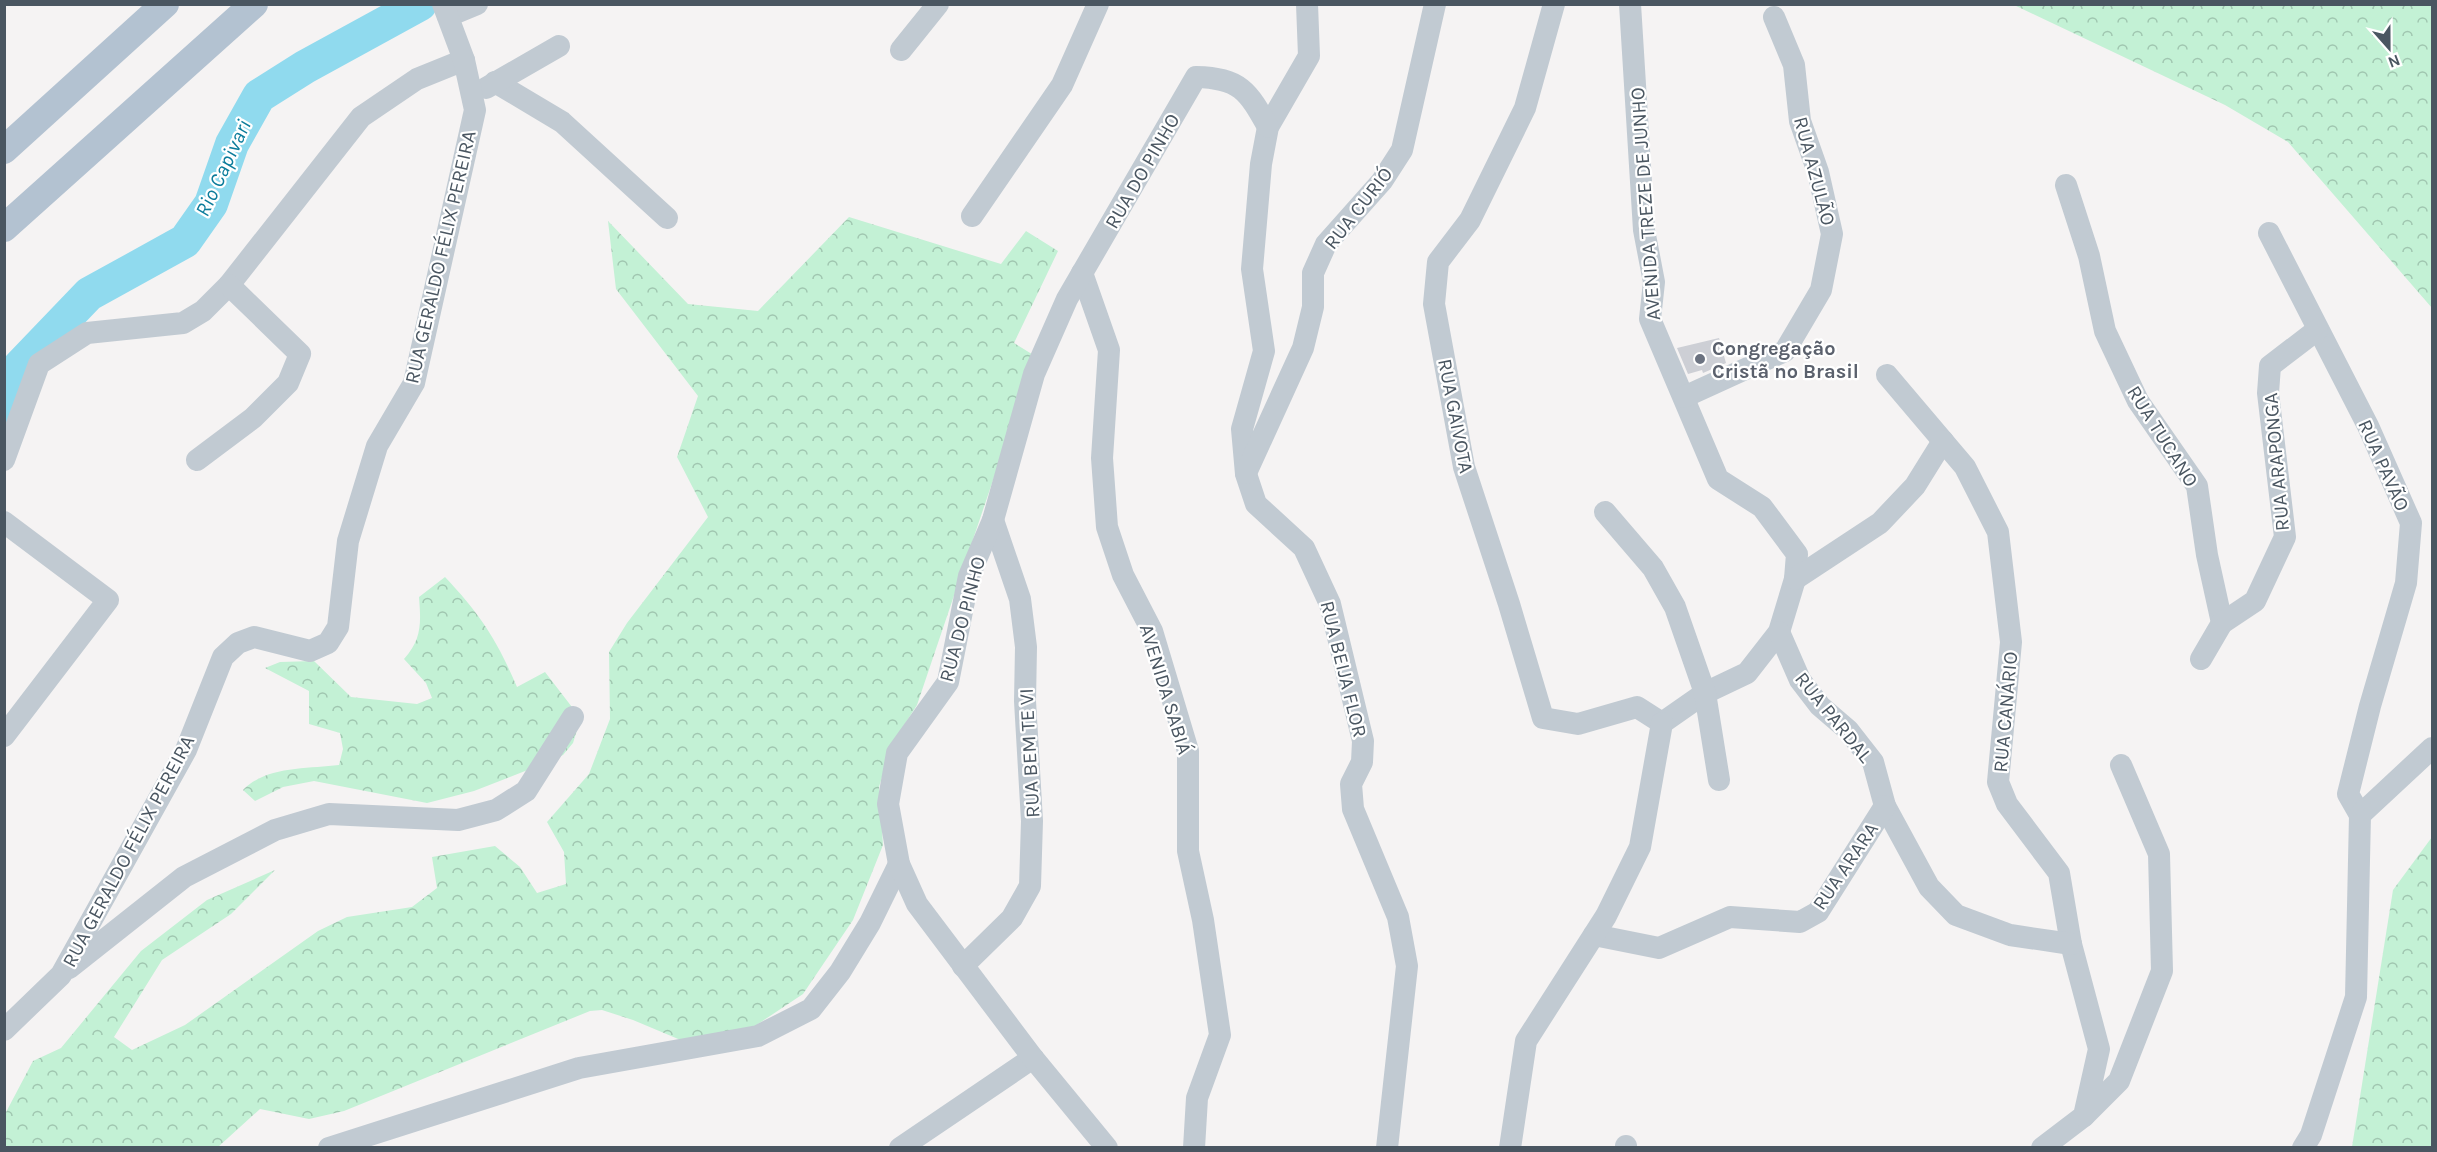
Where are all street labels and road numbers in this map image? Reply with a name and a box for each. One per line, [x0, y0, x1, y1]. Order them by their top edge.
street label: AVENIDA TREZE DE JUNHO [1626, 87, 1665, 321]
street label: RUA DO PINHO [1100, 110, 1185, 233]
street label: RUA AZULÃO [1789, 114, 1840, 228]
street label: RUA GERALDO FÉLIX PEREIRA [399, 128, 481, 386]
street label: RUA CURIÓ [1318, 162, 1398, 254]
street label: RUA GAIVOTA [1433, 357, 1478, 475]
street label: RUA TUCANO [2122, 381, 2203, 491]
street label: RUA ARAPONGA [2259, 392, 2294, 532]
street label: RUA PAVÃO [2353, 416, 2414, 515]
street label: RUA DO PINHO [935, 554, 990, 684]
street label: RUA BEIJA FLOR [1315, 598, 1372, 740]
street label: AVENIDA SABIÁ [1135, 621, 1197, 757]
street label: RUA CANÁRIO [1988, 651, 2022, 773]
street label: RUA PARDAL [1790, 667, 1877, 768]
street label: RUA BEM TE VI [1015, 688, 1044, 818]
street label: RUA GERALDO FÉLIX PEREIRA [57, 731, 199, 971]
street label: RUA ARARA [1808, 818, 1883, 914]

